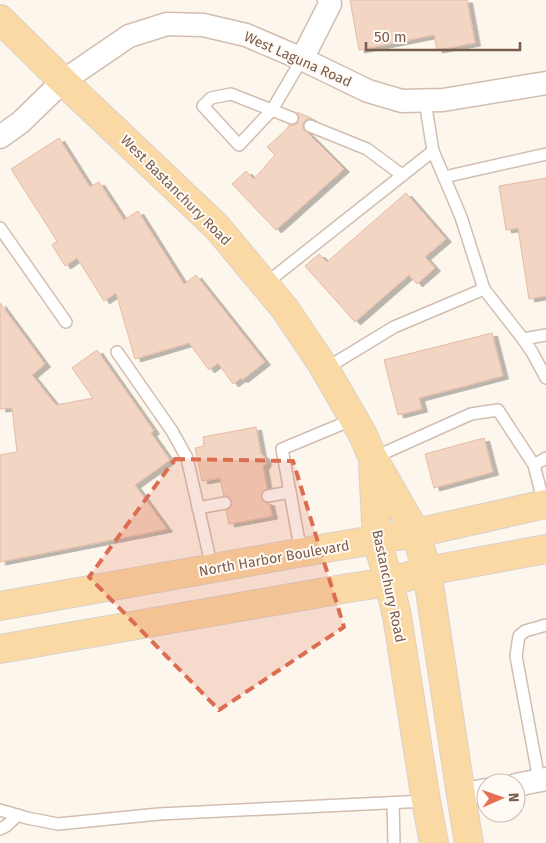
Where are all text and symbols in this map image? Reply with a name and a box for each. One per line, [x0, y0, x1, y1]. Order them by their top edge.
scale bar [366, 20, 520, 52]
street label: West Laguna Road [241, 28, 354, 91]
text: 50 m [374, 28, 407, 46]
street label: West Bastanchury Road [117, 132, 234, 249]
street label: Bastanchury Road [368, 528, 409, 644]
street label: North Harbor Boulevard [198, 537, 351, 580]
north arrow [476, 773, 526, 823]
text: N [505, 793, 522, 803]

